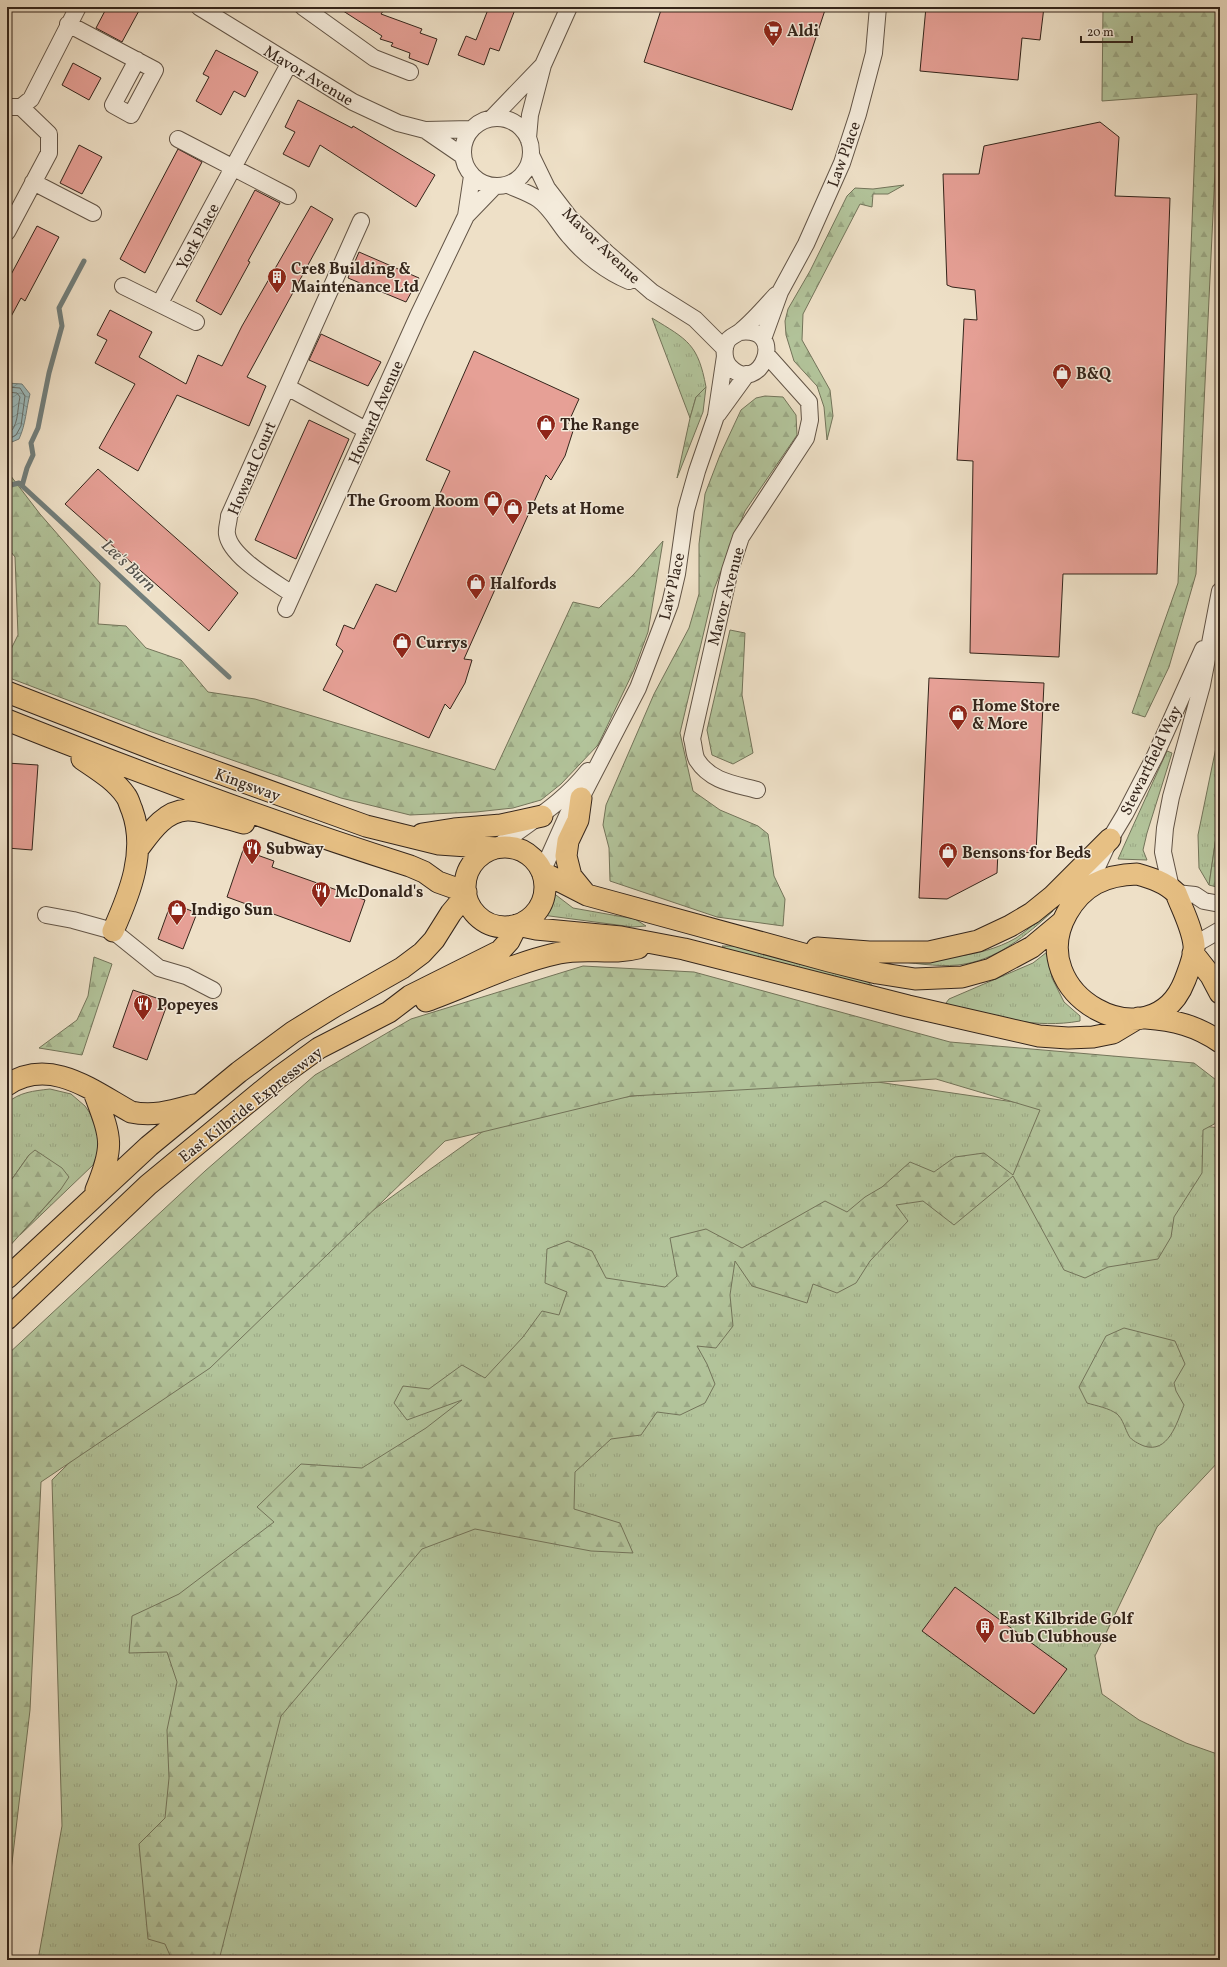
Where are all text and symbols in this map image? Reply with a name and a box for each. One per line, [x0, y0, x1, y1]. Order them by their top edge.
scale bar [1081, 18, 1132, 44]
supermarket icon: Aldi [762, 19, 784, 47]
place label: Aldi [787, 21, 820, 43]
text: 20 m [1087, 25, 1114, 41]
street label: Mavor Avenue [259, 41, 357, 112]
street label: Law Place [823, 119, 867, 191]
street label: York Place [172, 200, 226, 274]
street label: Mavor Avenue [556, 203, 645, 290]
place label: Cre8 Building & Maintenance Ltd [291, 259, 419, 299]
building icon: Cre8 Building & Maintenance Ltd [266, 266, 288, 294]
street label: Howard Avenue [344, 357, 410, 468]
shop icon: B&Q [1051, 362, 1073, 390]
place label: B&Q [1076, 364, 1112, 386]
shop icon: The Range [535, 413, 557, 441]
place label: The Range [560, 415, 639, 437]
street label: Howard Court [223, 418, 283, 519]
shop icon: The Groom Room [482, 489, 504, 517]
place label: The Groom Room [347, 491, 479, 513]
shop icon: Pets at Home [502, 497, 524, 525]
place label: Pets at Home [527, 499, 624, 521]
water label: Lee's Burn [96, 535, 160, 597]
street label: Mavor Avenue [703, 545, 751, 648]
street label: Law Place [655, 551, 691, 622]
shop icon: Halfords [465, 572, 487, 600]
place label: Halfords [490, 574, 557, 596]
shop icon: Currys [391, 631, 413, 659]
place label: Currys [416, 633, 468, 655]
place label: Home Store & More [972, 696, 1060, 736]
street label: Stewartfield Way [1116, 702, 1188, 819]
shop icon: Home Store & More [947, 703, 969, 731]
street label: Kingsway [211, 764, 284, 808]
restaurant icon: Subway [241, 837, 263, 865]
place label: Subway [266, 839, 324, 861]
shop icon: Bensons for Beds [937, 841, 959, 869]
place label: Bensons for Beds [962, 843, 1091, 865]
restaurant icon: McDonald's [310, 880, 332, 908]
place label: McDonald's [335, 882, 423, 904]
shop icon: Indigo Sun [166, 898, 188, 926]
place label: Indigo Sun [191, 900, 274, 922]
restaurant icon: Popeyes [132, 993, 154, 1021]
place label: Popeyes [157, 995, 218, 1017]
street label: East Kilbride Expressway [175, 1042, 328, 1169]
place label: East Kilbride Golf Club Clubhouse [999, 1609, 1134, 1649]
building icon: East Kilbride Golf Club Clubhouse [974, 1616, 996, 1644]

